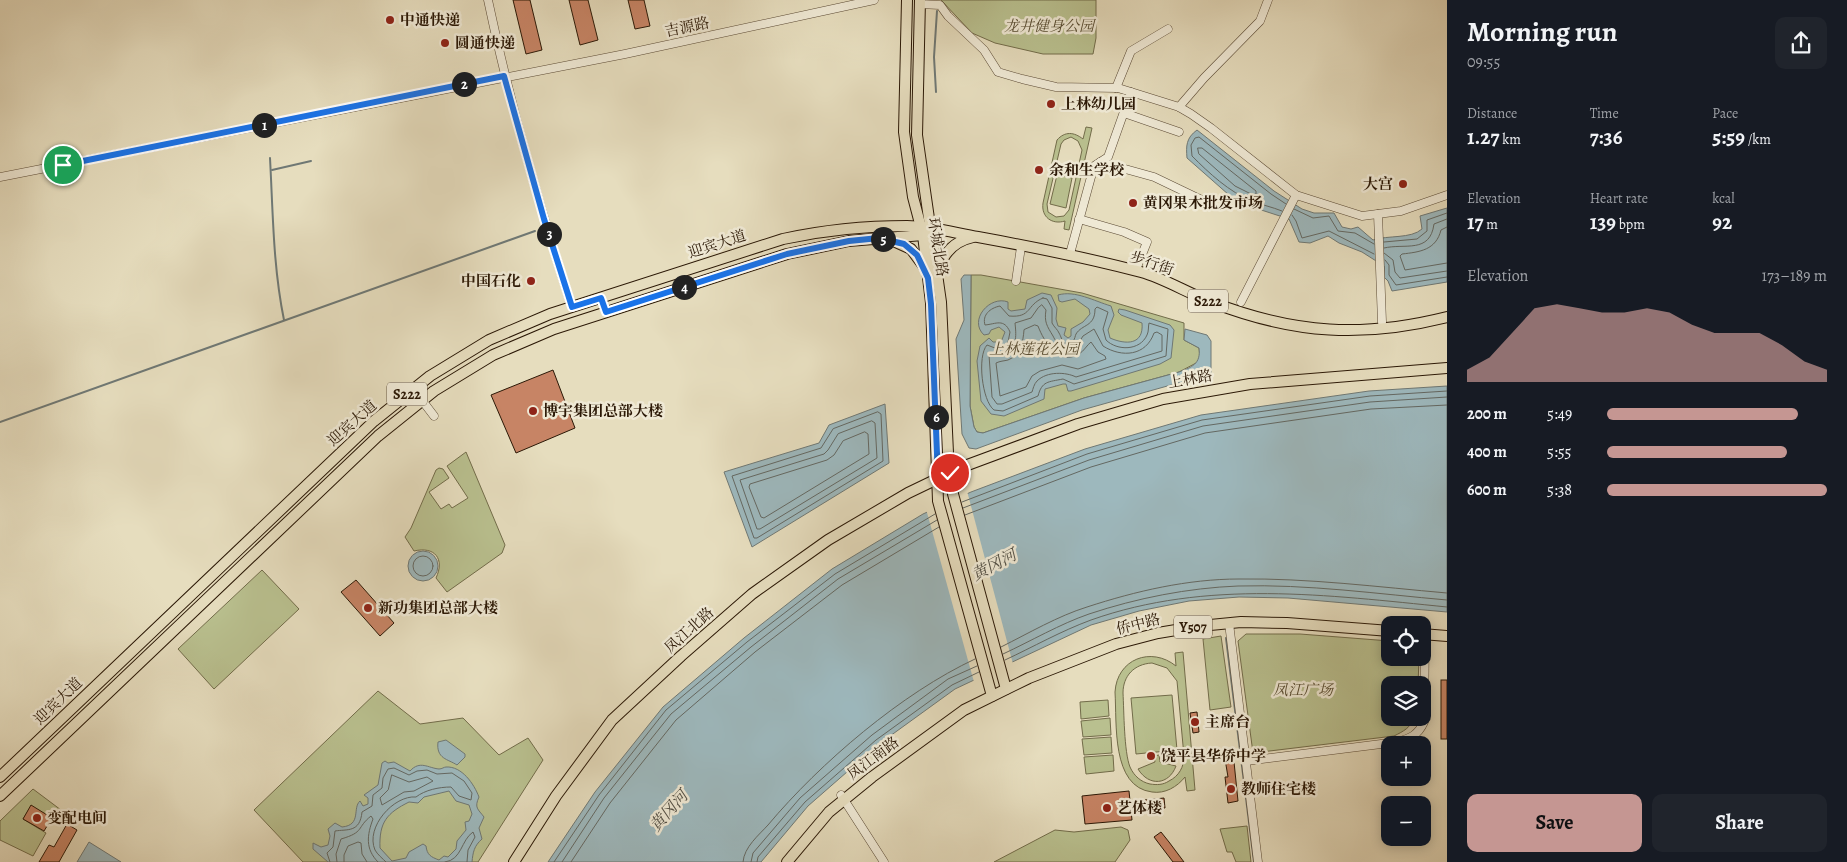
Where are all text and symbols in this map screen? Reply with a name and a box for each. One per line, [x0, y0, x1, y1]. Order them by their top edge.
place label: 中通快递 [400, 10, 460, 30]
street label: 吉源路 [663, 13, 711, 41]
text: Morning run [1467, 13, 1617, 51]
marker: 中通快递 [384, 14, 396, 26]
park label: 龙井健身公园 [1004, 16, 1096, 36]
button: share [1775, 17, 1827, 69]
place label: 圆通快递 [455, 33, 515, 53]
marker: 圆通快递 [439, 37, 451, 49]
text: 09:55 [1467, 51, 1500, 73]
pin: 2 [452, 72, 476, 96]
text: 2 [461, 75, 468, 94]
place label: 上林幼儿园 [1061, 94, 1136, 114]
marker: 上林幼儿园 [1045, 98, 1057, 110]
text: Distance [1467, 104, 1517, 123]
text: Time [1590, 104, 1619, 123]
text: Pace [1712, 104, 1738, 123]
pin: 1 [252, 112, 276, 138]
text: 1 [262, 116, 267, 135]
text: 1.27 [1467, 123, 1499, 151]
text: 7:36 [1590, 123, 1622, 151]
text: 5:59 [1712, 123, 1745, 151]
text: km [1499, 130, 1521, 149]
text: /km [1745, 130, 1771, 149]
pin [42, 144, 84, 186]
icon: arrive [49, 151, 77, 179]
place label: 余和生学校 [1049, 160, 1125, 180]
marker: 余和生学校 [1033, 164, 1045, 176]
place label: 大宫 [1363, 174, 1393, 194]
marker: 大宫 [1397, 178, 1409, 190]
text: Elevation [1467, 189, 1521, 208]
text: Heart rate [1590, 189, 1648, 208]
text: kcal [1712, 189, 1735, 208]
place label: 黄冈果木批发市场 [1143, 193, 1263, 213]
marker: 黄冈果木批发市场 [1127, 197, 1139, 209]
text: 17 [1467, 208, 1484, 236]
text: 139 [1590, 208, 1616, 236]
text: 92 [1712, 208, 1732, 236]
text: m [1484, 215, 1498, 234]
text: bpm [1616, 215, 1645, 234]
street label: 环城北路 [923, 216, 953, 278]
pin: 3 [536, 222, 562, 246]
text: 3 [546, 225, 553, 244]
street label: 迎宾大道 [685, 225, 749, 263]
pin: 5 [870, 226, 896, 252]
text: 5 [881, 230, 886, 249]
street label: 步行街 [1127, 246, 1177, 280]
text: Elevation [1467, 265, 1528, 287]
text: 173–189 m [1761, 265, 1827, 287]
place label: 中国石化 [461, 271, 521, 291]
pin: 4 [672, 274, 696, 300]
marker: 中国石化 [525, 275, 537, 287]
text: 4 [681, 278, 688, 297]
road number: S222 [1188, 290, 1228, 312]
park label: 上林莲花公园 [989, 339, 1081, 359]
street label: 上林路 [1166, 365, 1214, 393]
road number: S222 [387, 382, 427, 406]
street label: 迎宾大道 [323, 395, 381, 451]
place label: 博宇集团总部大楼 [543, 401, 663, 421]
text: 200 m [1467, 403, 1507, 425]
text: 5:49 [1547, 403, 1572, 425]
pin: 6 [924, 404, 948, 430]
marker: 博宇集团总部大楼 [527, 405, 539, 417]
text: 6 [933, 408, 940, 427]
text: 400 m [1467, 441, 1507, 463]
text: 5:55 [1547, 441, 1571, 463]
pin [929, 452, 971, 494]
icon: check [936, 459, 964, 487]
text: 600 m [1467, 479, 1507, 501]
text: 5:38 [1547, 479, 1572, 501]
water label: 黄冈河 [968, 543, 1023, 586]
place label: 新功集团总部大楼 [378, 598, 498, 618]
marker: 新功集团总部大楼 [362, 602, 374, 614]
street label: 凤江北路 [660, 602, 718, 658]
street label: 侨中路 [1114, 609, 1162, 639]
road number: Y507 [1174, 616, 1212, 638]
map controls [1381, 616, 1431, 846]
button: locate [1381, 616, 1431, 666]
street label: 迎宾大道 [29, 673, 87, 729]
button: layers [1381, 676, 1431, 726]
park label: 凤江广场 [1273, 680, 1335, 700]
place label: 主席台 [1205, 712, 1250, 732]
marker: 主席台 [1189, 716, 1201, 728]
street label: 凤江南路 [843, 732, 903, 784]
button: + [1381, 736, 1431, 786]
place label: 饶平县华侨中学 [1161, 746, 1266, 766]
marker: 饶平县华侨中学 [1145, 750, 1157, 762]
place label: 教师住宅楼 [1241, 779, 1316, 799]
marker: 教师住宅楼 [1225, 783, 1237, 795]
water label: 黄冈河 [645, 784, 695, 836]
button: Save [1467, 794, 1642, 852]
button: Share [1652, 794, 1827, 852]
button: − [1381, 796, 1431, 846]
place label: 艺体楼 [1117, 798, 1162, 818]
marker: 艺体楼 [1101, 802, 1113, 814]
place label: 变配电间 [47, 808, 107, 828]
marker: 变配电间 [31, 812, 43, 824]

